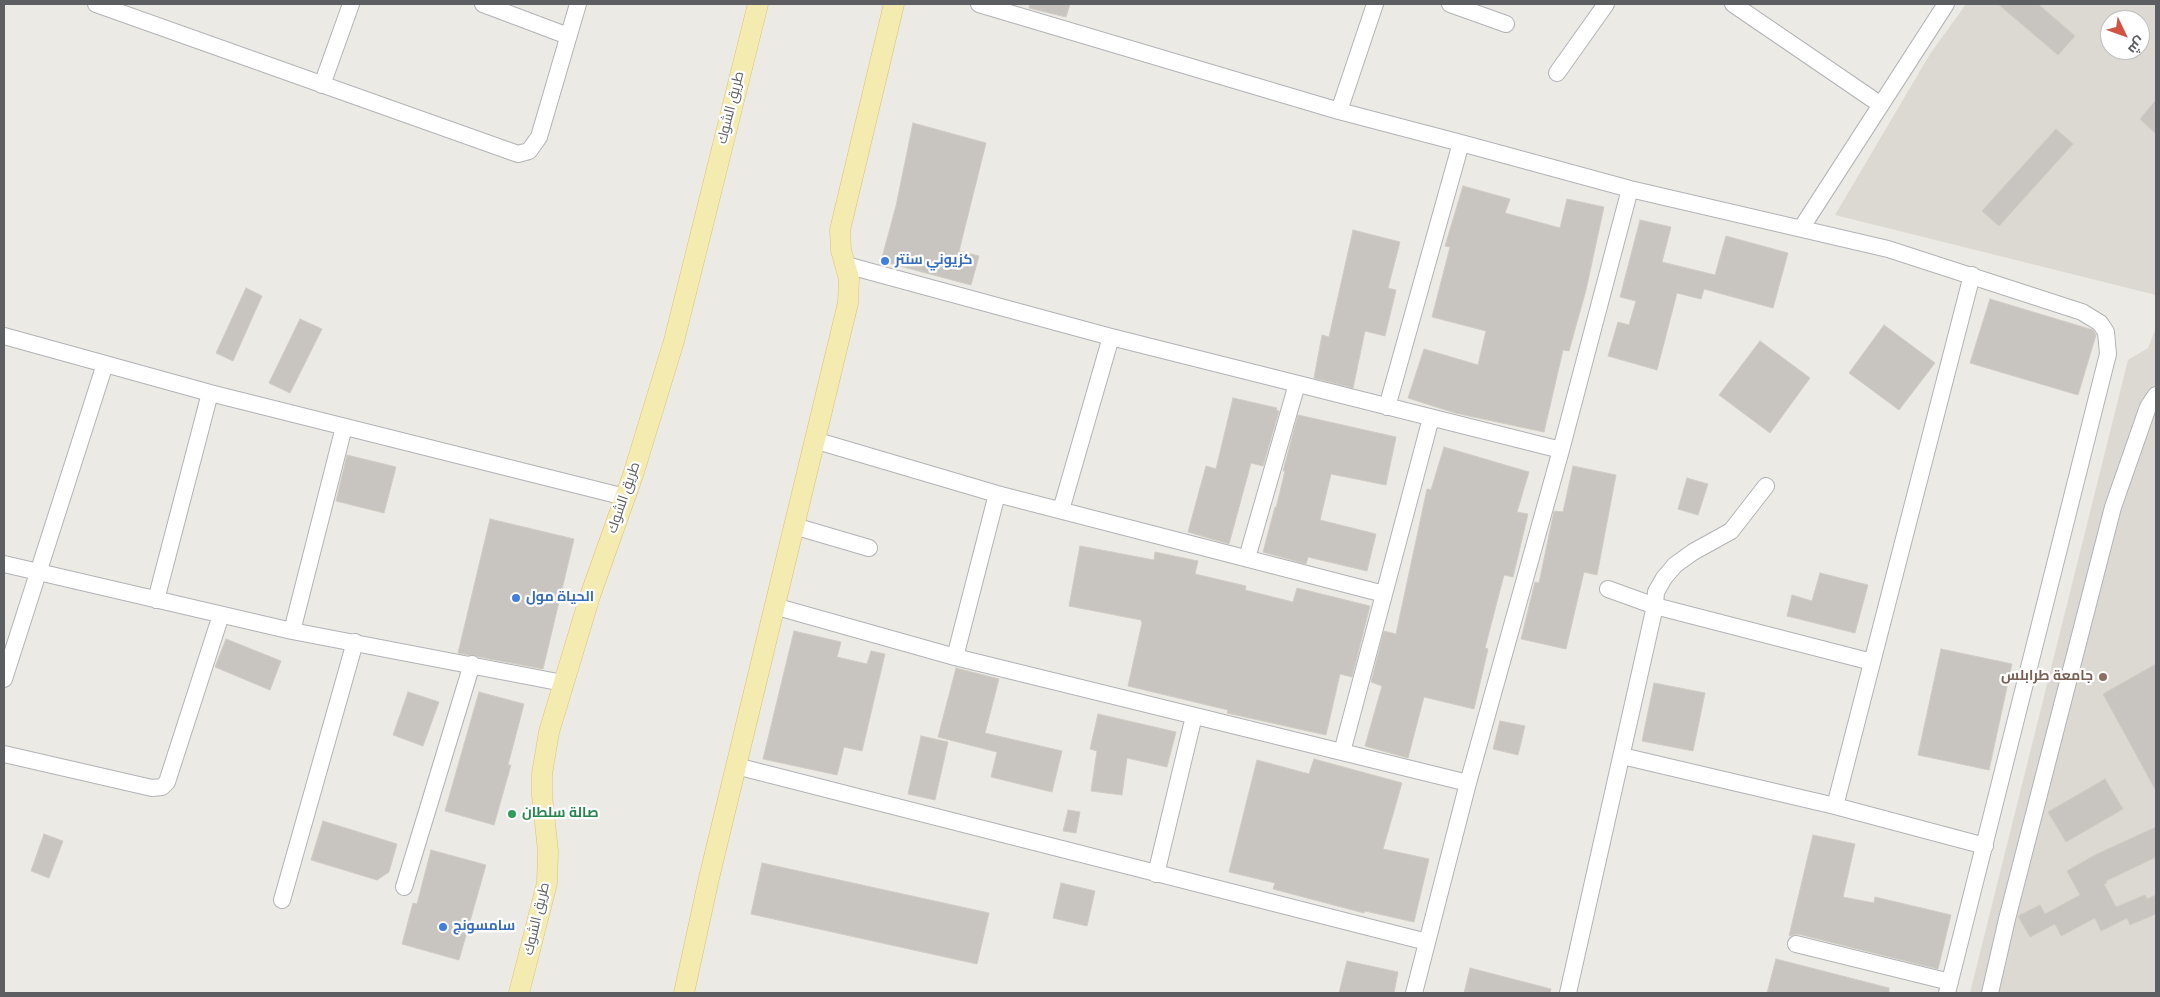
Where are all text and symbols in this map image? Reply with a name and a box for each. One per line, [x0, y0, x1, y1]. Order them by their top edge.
north arrow [2100, 10, 2150, 60]
text: ش [2123, 32, 2148, 57]
street label: طريق الشوك [715, 70, 749, 146]
place label: كزيوني سنتر [895, 253, 973, 269]
marker: كزيوني سنتر [879, 255, 891, 267]
street label: طريق الشوك [605, 460, 645, 536]
place label: الحياة مول [526, 590, 594, 606]
marker: الحياة مول [510, 592, 522, 604]
place label: جامعة طرابلس [2001, 669, 2093, 685]
marker: جامعة طرابلس [2097, 671, 2109, 683]
place label: صالة سلطان [522, 806, 599, 822]
marker: صالة سلطان [506, 808, 518, 820]
street label: طريق الشوك [521, 881, 555, 957]
place label: سامسونج [453, 919, 515, 935]
marker: سامسونج [437, 921, 449, 933]

